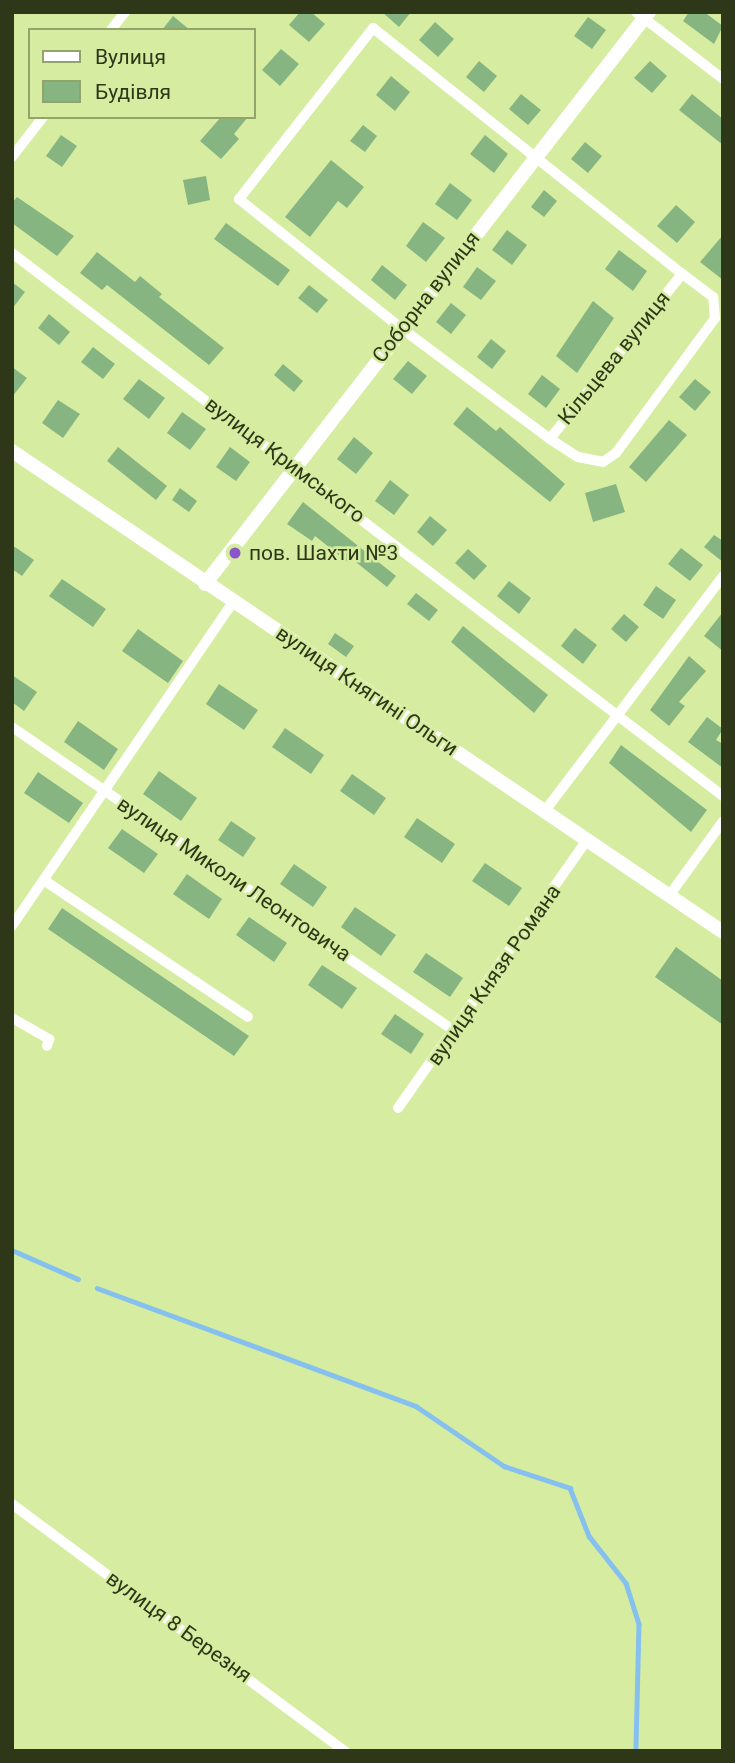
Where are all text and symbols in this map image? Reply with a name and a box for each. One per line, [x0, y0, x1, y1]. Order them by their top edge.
legend [28, 28, 256, 119]
text: Вулиця [95, 45, 166, 69]
text: Будівля [95, 80, 171, 104]
street label: Соборна вулиця [367, 226, 485, 368]
street label: Кільцева вулиця [553, 286, 675, 430]
street label: вулиця Кримського [200, 392, 370, 528]
place label: пов. Шахти №3 [249, 540, 398, 566]
marker: пов. Шахти №3 [227, 545, 243, 561]
street label: вулиця Княгині Ольги [271, 621, 463, 761]
street label: вулиця Миколи Леонтовича [112, 791, 356, 967]
street label: вулиця Князя Романа [422, 880, 566, 1070]
street label: вулиця 8 Березня [101, 1566, 257, 1688]

